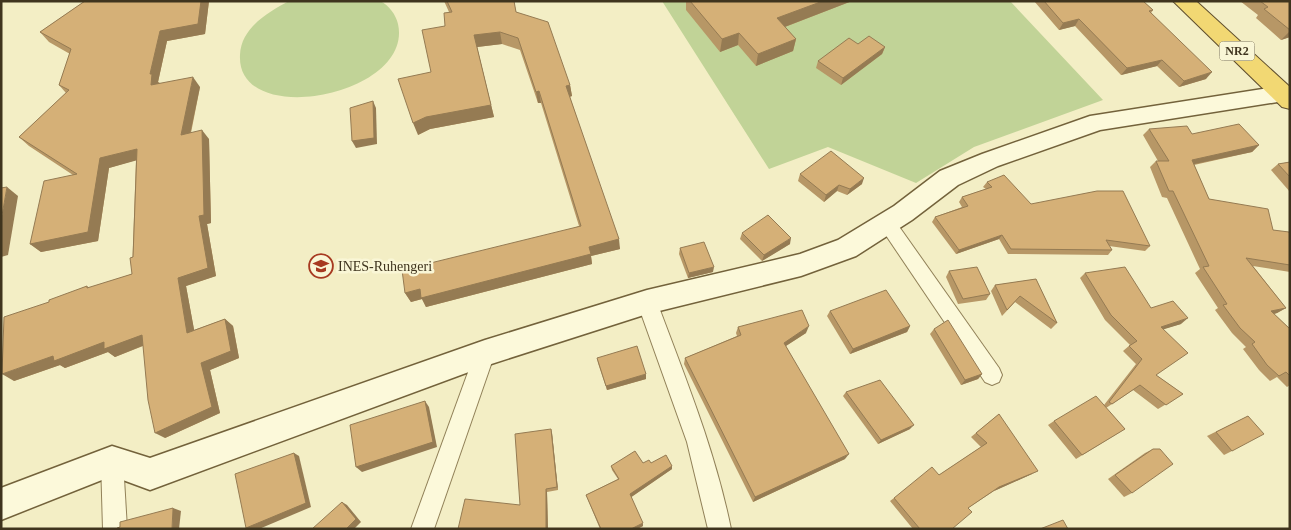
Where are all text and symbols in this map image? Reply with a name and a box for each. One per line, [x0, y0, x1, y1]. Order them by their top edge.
road number: NR2 [1220, 41, 1254, 60]
school or university icon: INES-Ruhengeri [308, 253, 334, 279]
place label: INES-Ruhengeri [338, 259, 432, 274]

